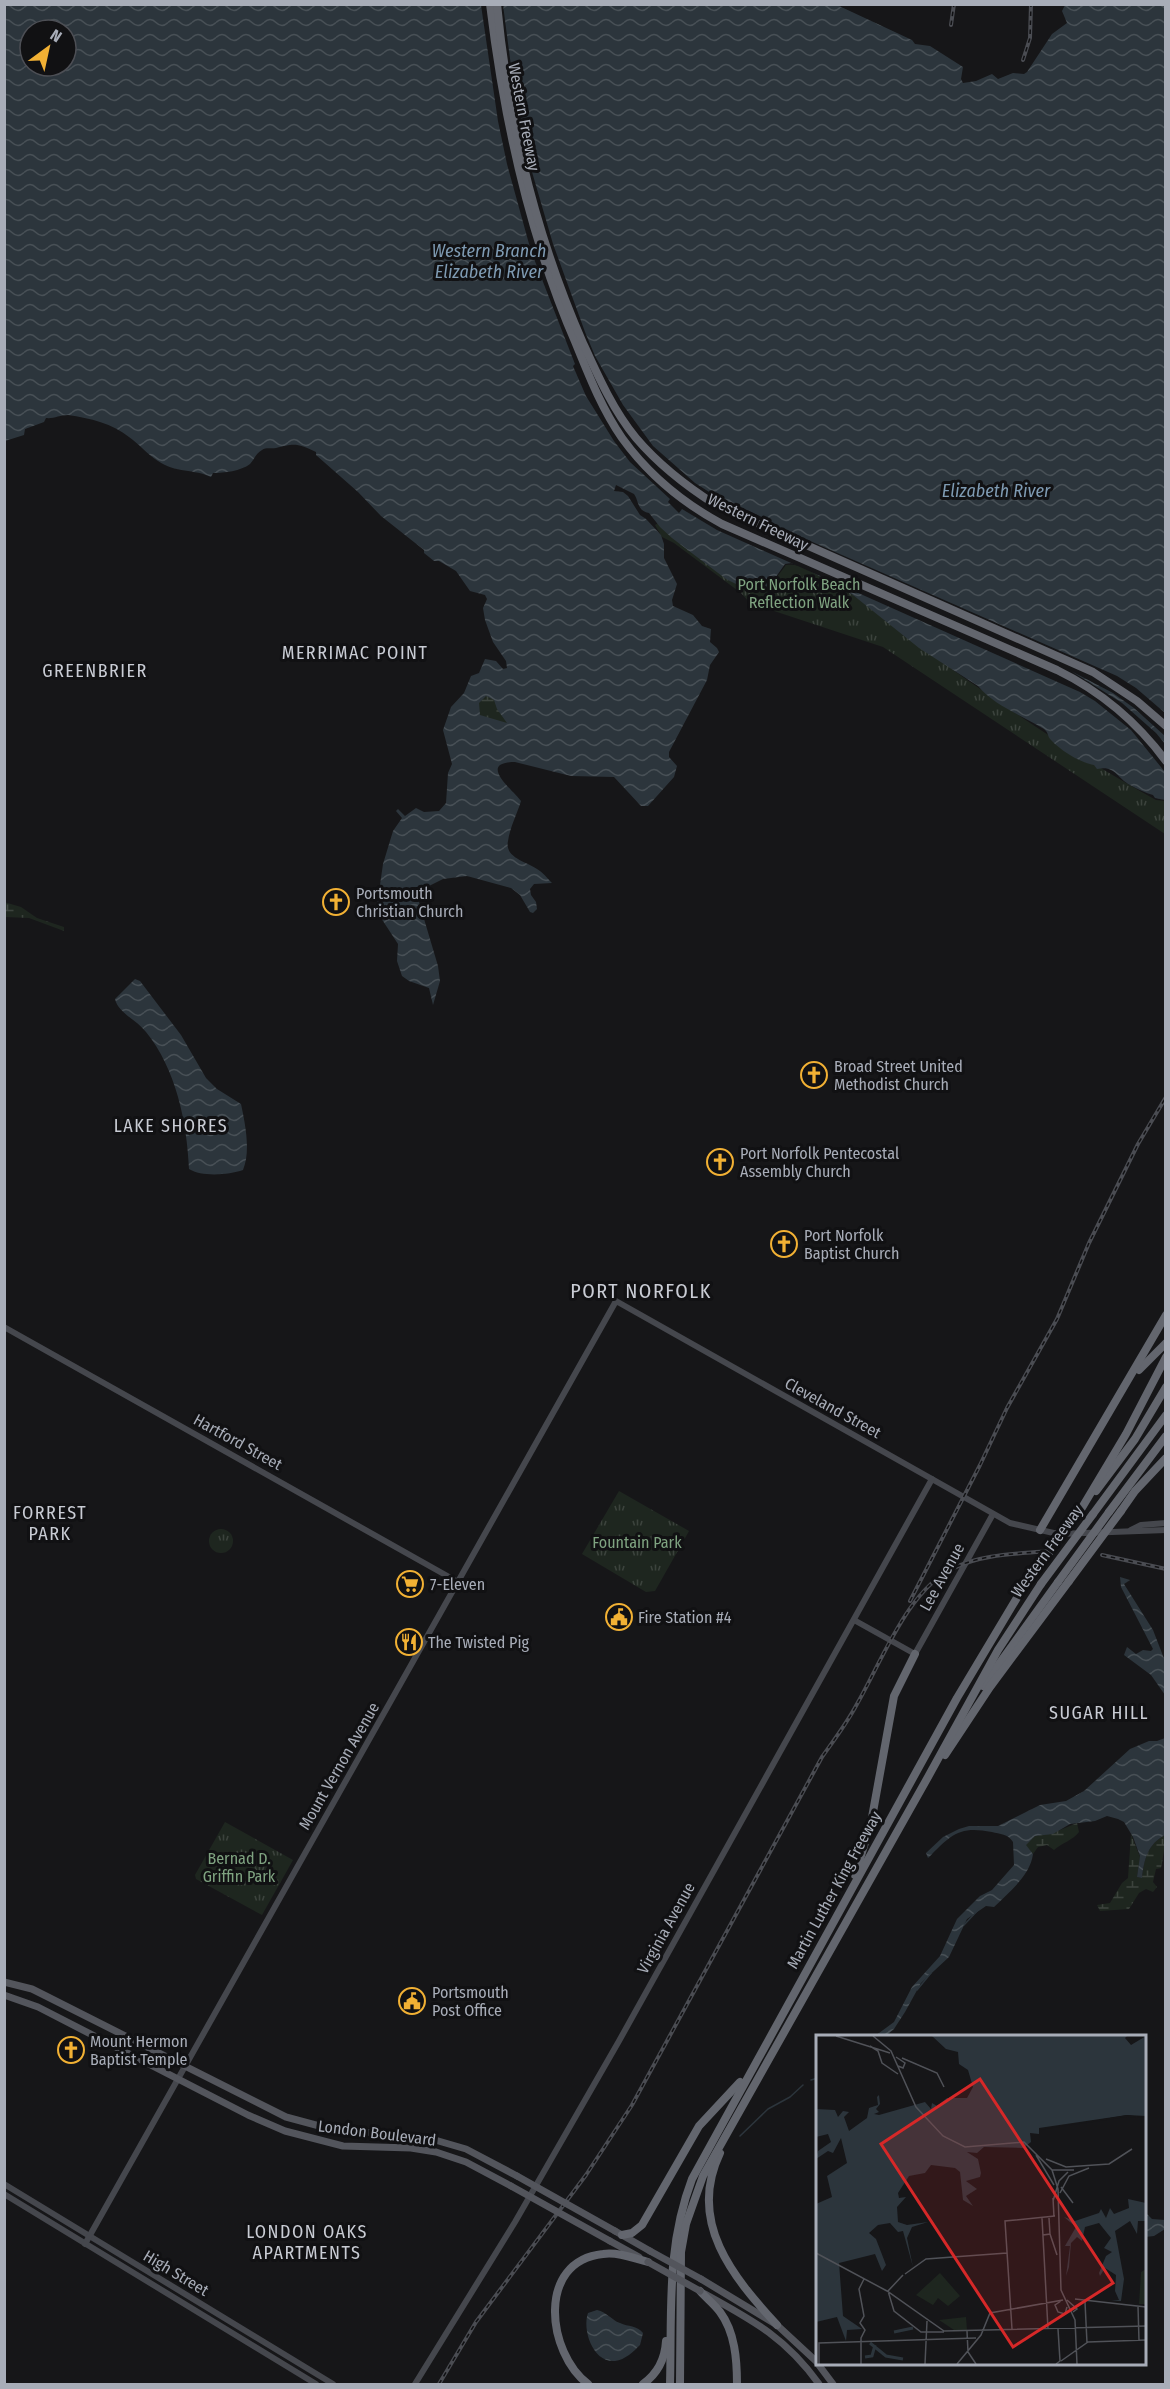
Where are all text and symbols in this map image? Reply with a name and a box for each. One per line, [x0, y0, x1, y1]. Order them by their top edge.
north arrow [18, 18, 78, 78]
text: N [47, 25, 65, 46]
street label: Western Freeway [504, 61, 544, 173]
water label: Western Branch Elizabeth River [432, 240, 546, 283]
water label: Elizabeth River [942, 480, 1051, 502]
street label: Western Freeway [705, 489, 812, 555]
park label: Port Norfolk Beach Reflection Walk [738, 575, 860, 612]
district label: MERRIMAC POINT [282, 642, 428, 664]
district label: GREENBRIER [42, 660, 148, 682]
place label: Portsmouth Christian Church [356, 884, 463, 921]
church icon: Portsmouth Christian Church [321, 887, 351, 917]
place label: Broad Street United Methodist Church [834, 1057, 963, 1094]
church icon: Broad Street United Methodist Church [799, 1060, 829, 1090]
district label: LAKE SHORES [114, 1115, 228, 1137]
place label: Port Norfolk Pentecostal Assembly Church [740, 1144, 899, 1181]
church icon: Port Norfolk Pentecostal Assembly Church [705, 1147, 735, 1177]
place label: Port Norfolk Baptist Church [804, 1226, 899, 1263]
church icon: Port Norfolk Baptist Church [769, 1229, 799, 1259]
district label: PORT NORFOLK [570, 1279, 712, 1303]
street label: Cleveland Street [782, 1374, 885, 1443]
street label: Hartford Street [190, 1410, 286, 1475]
street label: Western Freeway [1007, 1500, 1087, 1601]
district label: FORREST PARK [13, 1502, 87, 1545]
park label: Fountain Park [592, 1533, 682, 1552]
street label: Lee Avenue [916, 1540, 968, 1614]
supermarket icon: 7-Eleven [395, 1569, 425, 1599]
place label: 7-Eleven [430, 1575, 485, 1594]
public building icon: Fire Station #4 [604, 1602, 634, 1632]
place label: Fire Station #4 [638, 1608, 732, 1627]
restaurant icon: The Twisted Pig [394, 1627, 424, 1657]
place label: The Twisted Pig [428, 1633, 529, 1652]
street label: Mount Vernon Avenue [295, 1699, 383, 1833]
district label: SUGAR HILL [1049, 1702, 1149, 1724]
street label: Martin Luther King Freeway [783, 1807, 886, 1972]
park label: Bernad D. Griffin Park [203, 1849, 276, 1886]
street label: Virginia Avenue [633, 1879, 699, 1977]
place label: Portsmouth Post Office [432, 1983, 509, 2020]
public building icon: Portsmouth Post Office [397, 1986, 427, 2016]
place label: Mount Hermon Baptist Temple [90, 2032, 188, 2069]
church icon: Mount Hermon Baptist Temple [56, 2035, 86, 2065]
inset map [816, 2035, 1146, 2365]
street label: London Boulevard [317, 2116, 437, 2150]
district label: LONDON OAKS APARTMENTS [246, 2221, 368, 2264]
street label: High Street [140, 2246, 213, 2300]

